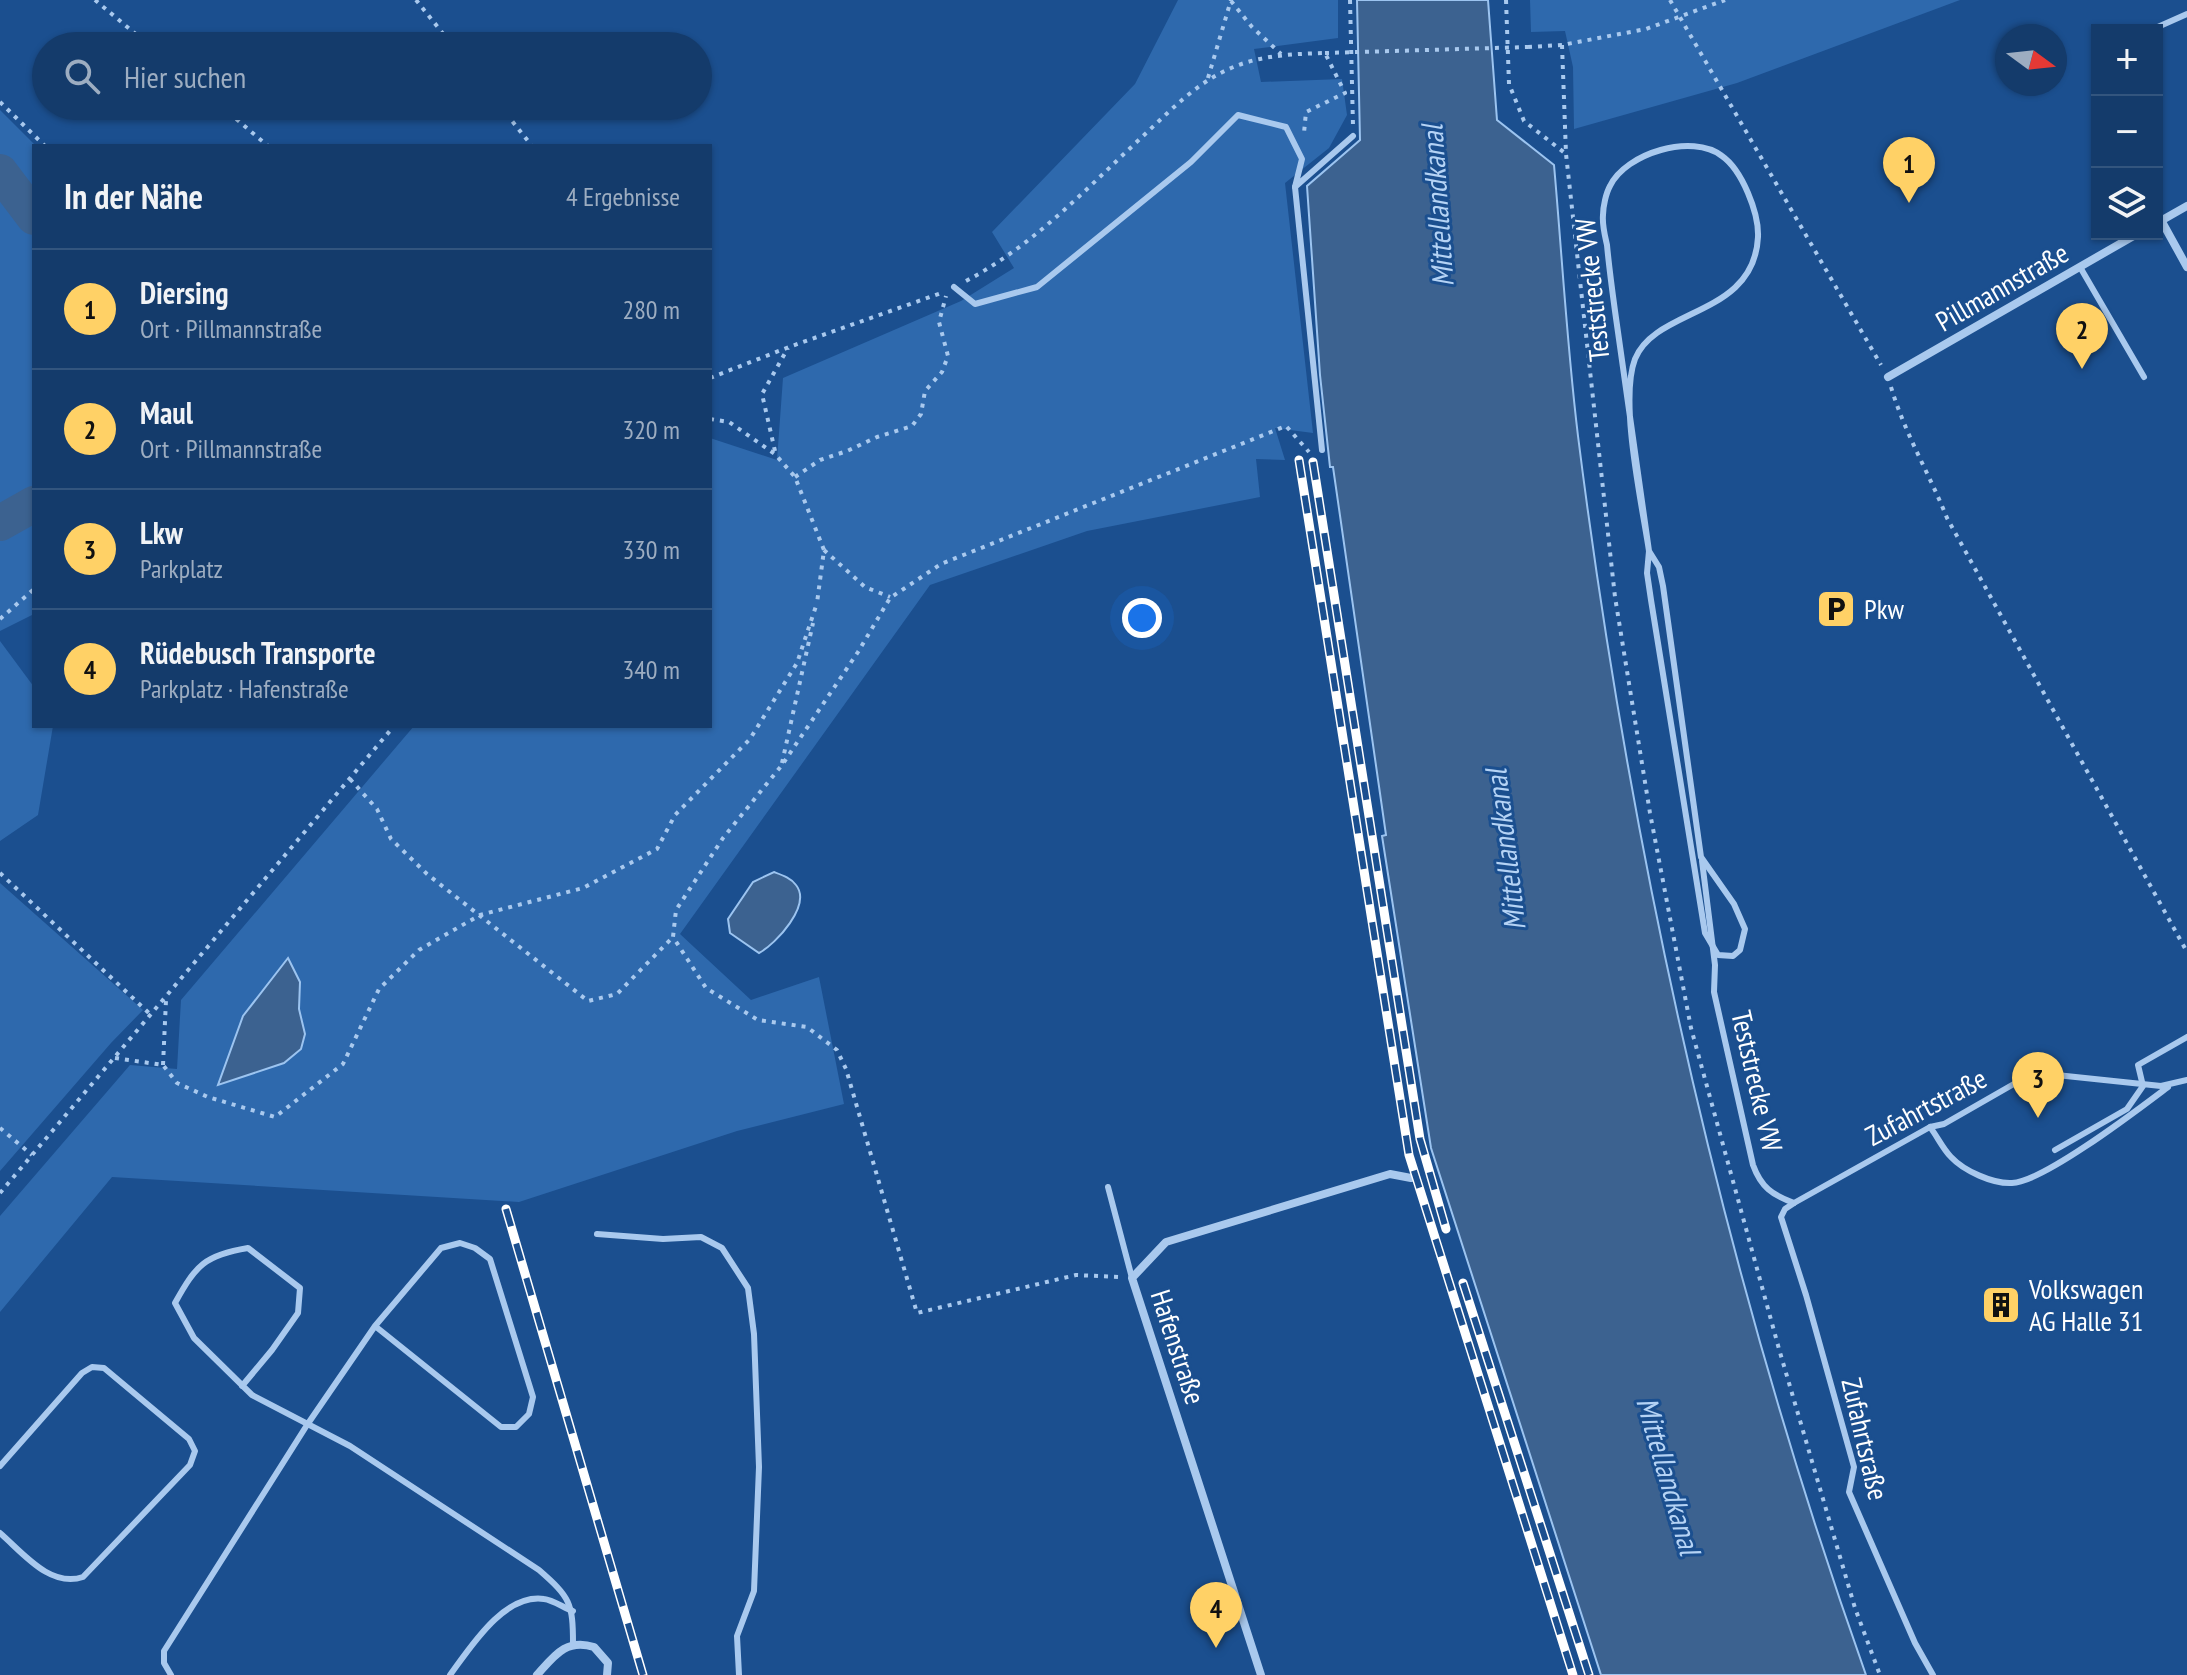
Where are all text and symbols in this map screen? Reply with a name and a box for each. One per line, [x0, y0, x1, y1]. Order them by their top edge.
north arrow [1995, 24, 2067, 96]
map controls [2091, 24, 2163, 240]
button: + [2091, 24, 2163, 96]
search box [32, 32, 712, 120]
icon: search [60, 54, 104, 98]
text: Hier suchen [124, 57, 246, 96]
button: − [2091, 96, 2163, 168]
water label: Mittellandkanal [1411, 121, 1462, 288]
pin: 1 [1883, 137, 1935, 203]
button: layers [2091, 168, 2163, 240]
text: In der Nähe [64, 174, 203, 218]
text: 4 Ergebnisse [566, 180, 680, 213]
street label: Teststrecke VW [1566, 217, 1617, 363]
street label: Pillmannstraße [1929, 234, 2075, 339]
text: Diersing [140, 273, 228, 312]
text: 1 [84, 293, 96, 326]
text: 280 m [622, 293, 680, 326]
pin: 2 [2056, 303, 2108, 369]
text: Ort · Pillmannstraße [140, 312, 322, 345]
text: Maul [140, 393, 193, 432]
text: 2 [84, 413, 96, 446]
text: 320 m [622, 413, 680, 446]
text: Ort · Pillmannstraße [140, 432, 322, 465]
text: Lkw [140, 513, 183, 552]
text: 3 [84, 533, 96, 566]
text: 330 m [622, 533, 680, 566]
text: Parkplatz [140, 552, 223, 585]
parking icon: Pkw [1815, 588, 1857, 630]
place label: Pkw [1864, 590, 1904, 627]
your location [1122, 598, 1162, 638]
text: Rüdebusch Transporte [140, 633, 376, 672]
text: 4 [84, 653, 96, 686]
text: 340 m [622, 653, 680, 686]
text: Parkplatz · Hafenstraße [140, 672, 349, 705]
water label: Mittellandkanal [1475, 764, 1534, 933]
street label: Teststrecke VW [1723, 1007, 1792, 1155]
pin: 3 [2012, 1052, 2064, 1118]
street label: Zufahrtstraße [1859, 1059, 1993, 1154]
place label: Volkswagen AG Halle 31 [2028, 1270, 2143, 1339]
building icon: Volkswagen AG Halle 31 [1980, 1284, 2022, 1326]
street label: Hafenstraße [1143, 1285, 1214, 1409]
street label: Zufahrtsraße [1833, 1374, 1897, 1504]
water label: Mittellandkanal [1628, 1392, 1711, 1562]
pin: 4 [1190, 1582, 1242, 1648]

